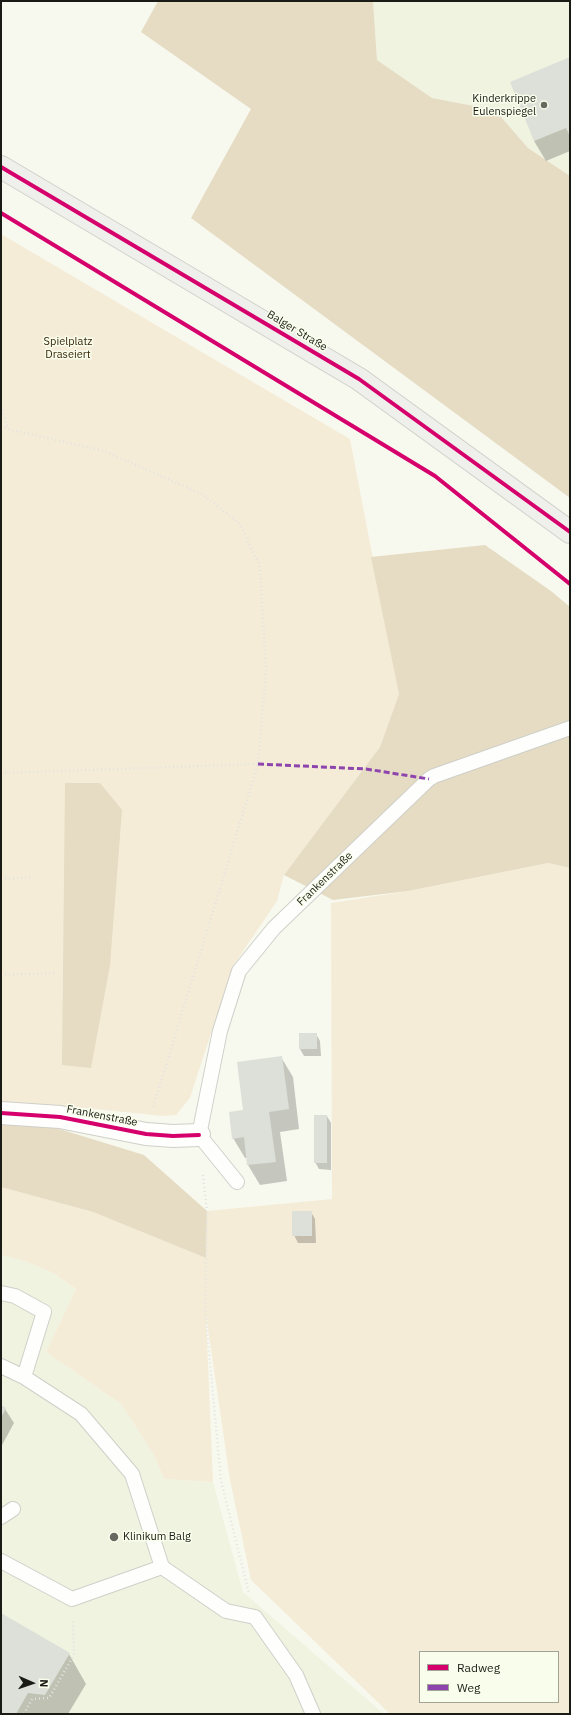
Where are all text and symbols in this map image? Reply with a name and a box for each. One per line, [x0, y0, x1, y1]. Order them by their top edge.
place label: Kinderkrippe Eulenspiegel [472, 92, 536, 118]
marker: Kinderkrippe Eulenspiegel [539, 100, 549, 110]
street label: Balger Straße [265, 308, 329, 354]
park label: Spielplatz Draseiert [44, 335, 92, 361]
street label: Frankenstraße [295, 849, 355, 909]
street label: Frankenstraße [65, 1103, 139, 1129]
place label: Klinikum Balg [123, 1530, 191, 1544]
marker: Klinikum Balg [108, 1531, 120, 1543]
legend [419, 1651, 559, 1703]
text: Radweg [457, 1660, 500, 1675]
north arrow [12, 1663, 52, 1703]
text: N [37, 1679, 51, 1688]
text: Weg [457, 1680, 480, 1695]

